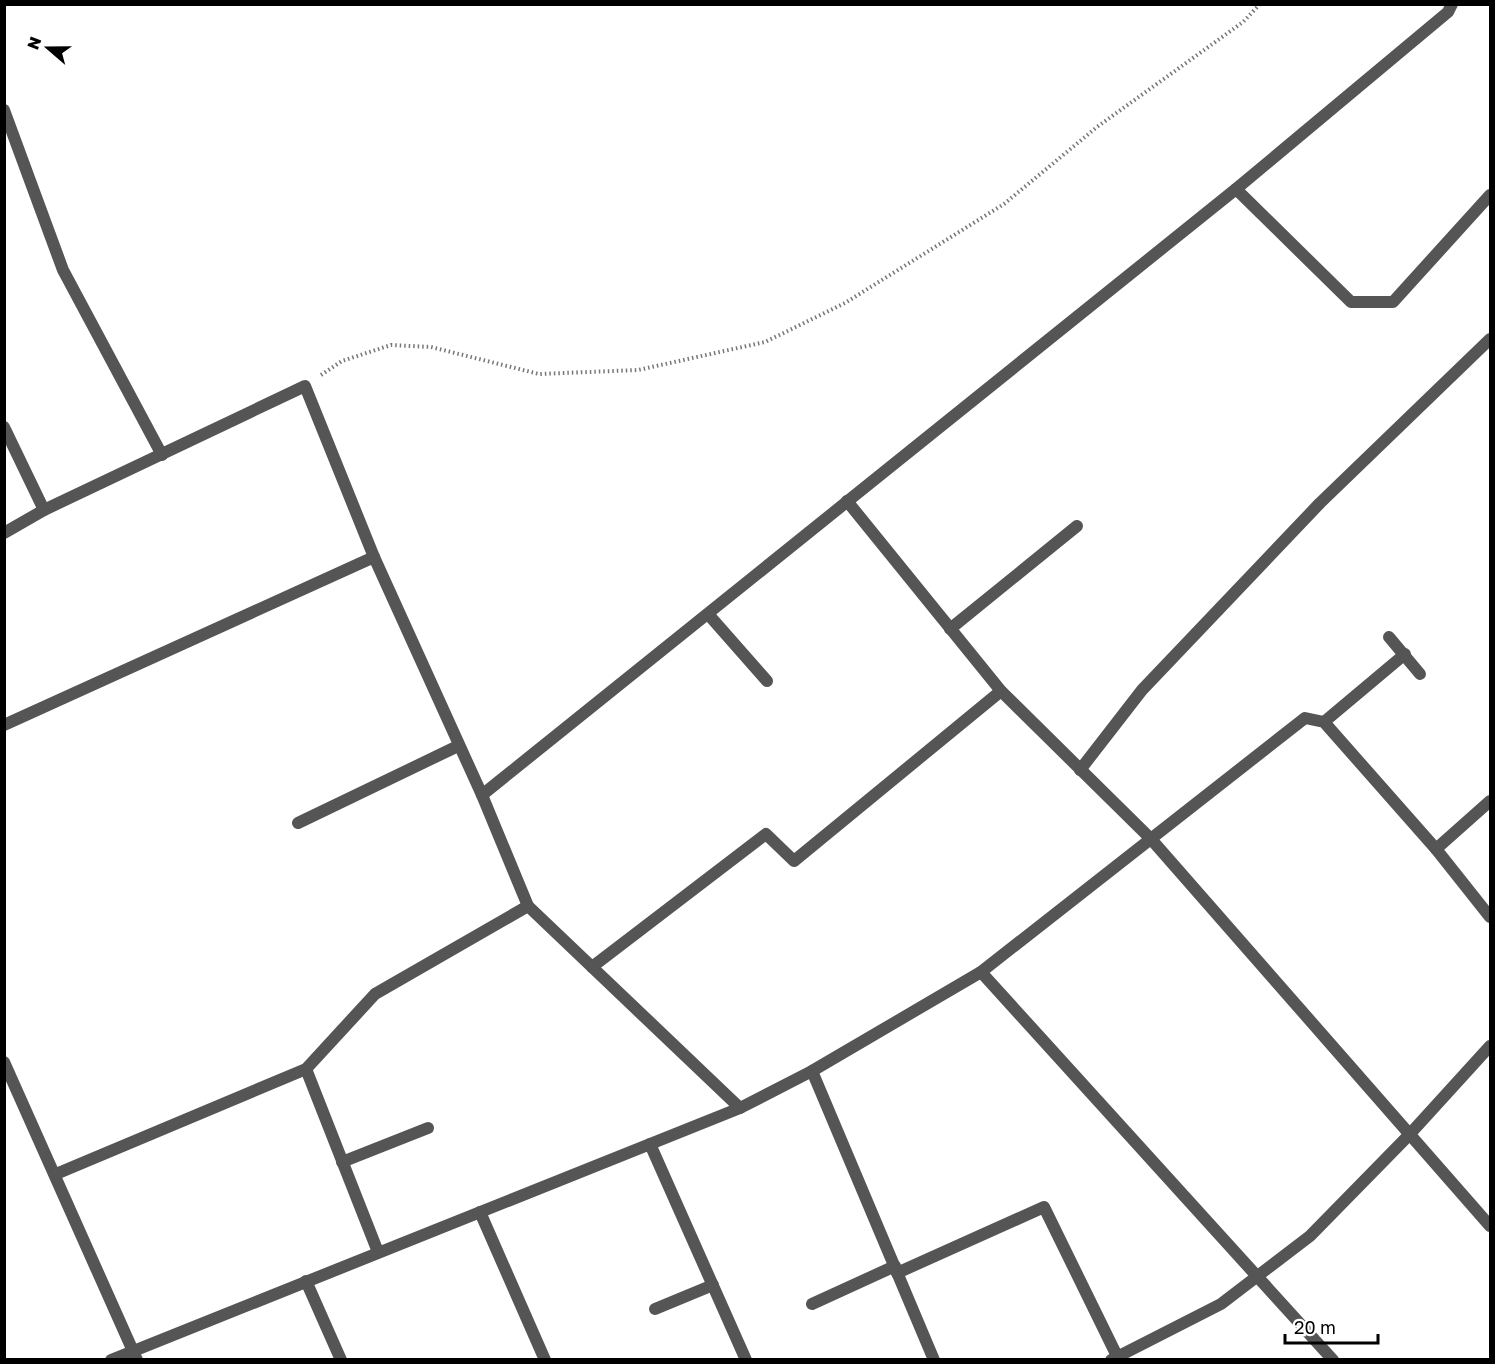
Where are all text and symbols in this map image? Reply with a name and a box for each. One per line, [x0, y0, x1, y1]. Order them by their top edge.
north arrow [18, 18, 78, 78]
text: N [22, 34, 45, 52]
scale bar [1285, 1307, 1378, 1345]
text: 20 m [1294, 1316, 1336, 1338]

